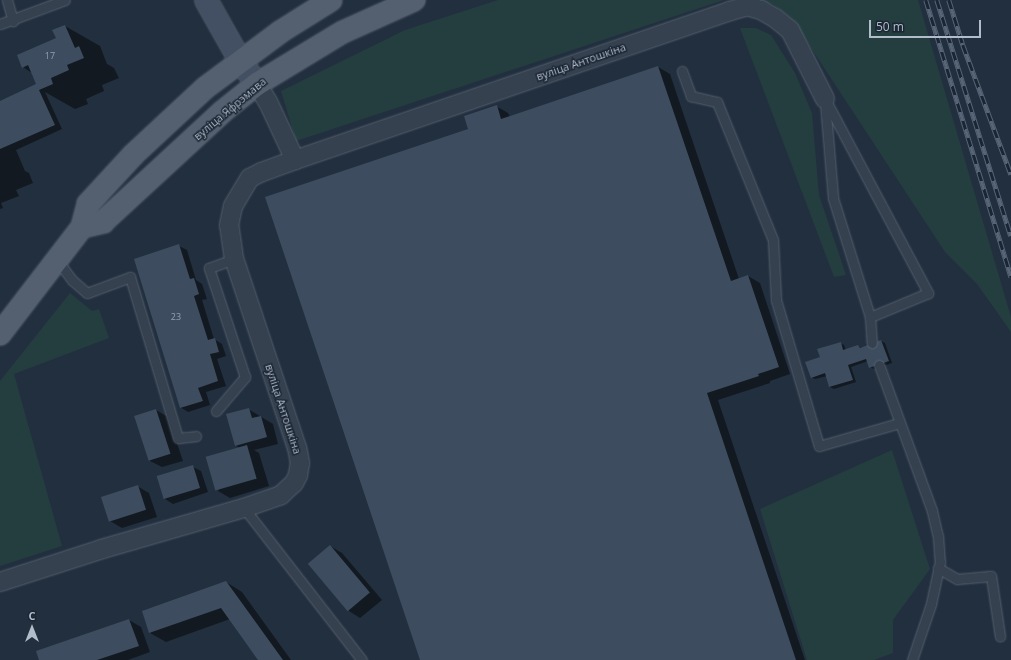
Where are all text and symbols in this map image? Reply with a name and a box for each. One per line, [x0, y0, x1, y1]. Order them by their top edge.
scale bar [871, 12, 983, 38]
text: 50 m [876, 18, 904, 35]
street label: вуліца Антошкіна [535, 40, 627, 84]
house number: 17 [45, 51, 55, 61]
street label: вуліца Яфрэмава [191, 75, 269, 143]
house number: 23 [171, 312, 181, 322]
street label: вуліца Антошкіна [262, 362, 304, 456]
north arrow [12, 608, 52, 648]
text: С [28, 608, 36, 623]

